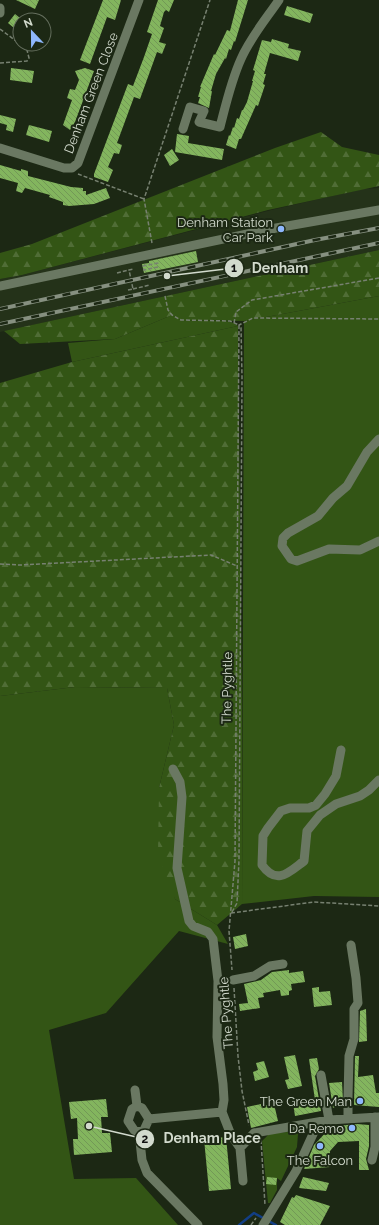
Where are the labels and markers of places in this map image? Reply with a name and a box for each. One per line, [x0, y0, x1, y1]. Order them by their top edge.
place label: Denham Station Car Park [177, 215, 273, 245]
marker: Denham Station Car Park [276, 224, 286, 234]
callout: Denham [224, 255, 316, 281]
place label: The Green Man [260, 1094, 352, 1109]
marker: The Green Man [355, 1096, 365, 1106]
place label: Da Remo [289, 1121, 344, 1136]
marker: Da Remo [347, 1123, 357, 1133]
callout: Denham Place [135, 1126, 269, 1152]
marker: The Falcon [315, 1141, 325, 1151]
place label: The Falcon [287, 1153, 353, 1168]

